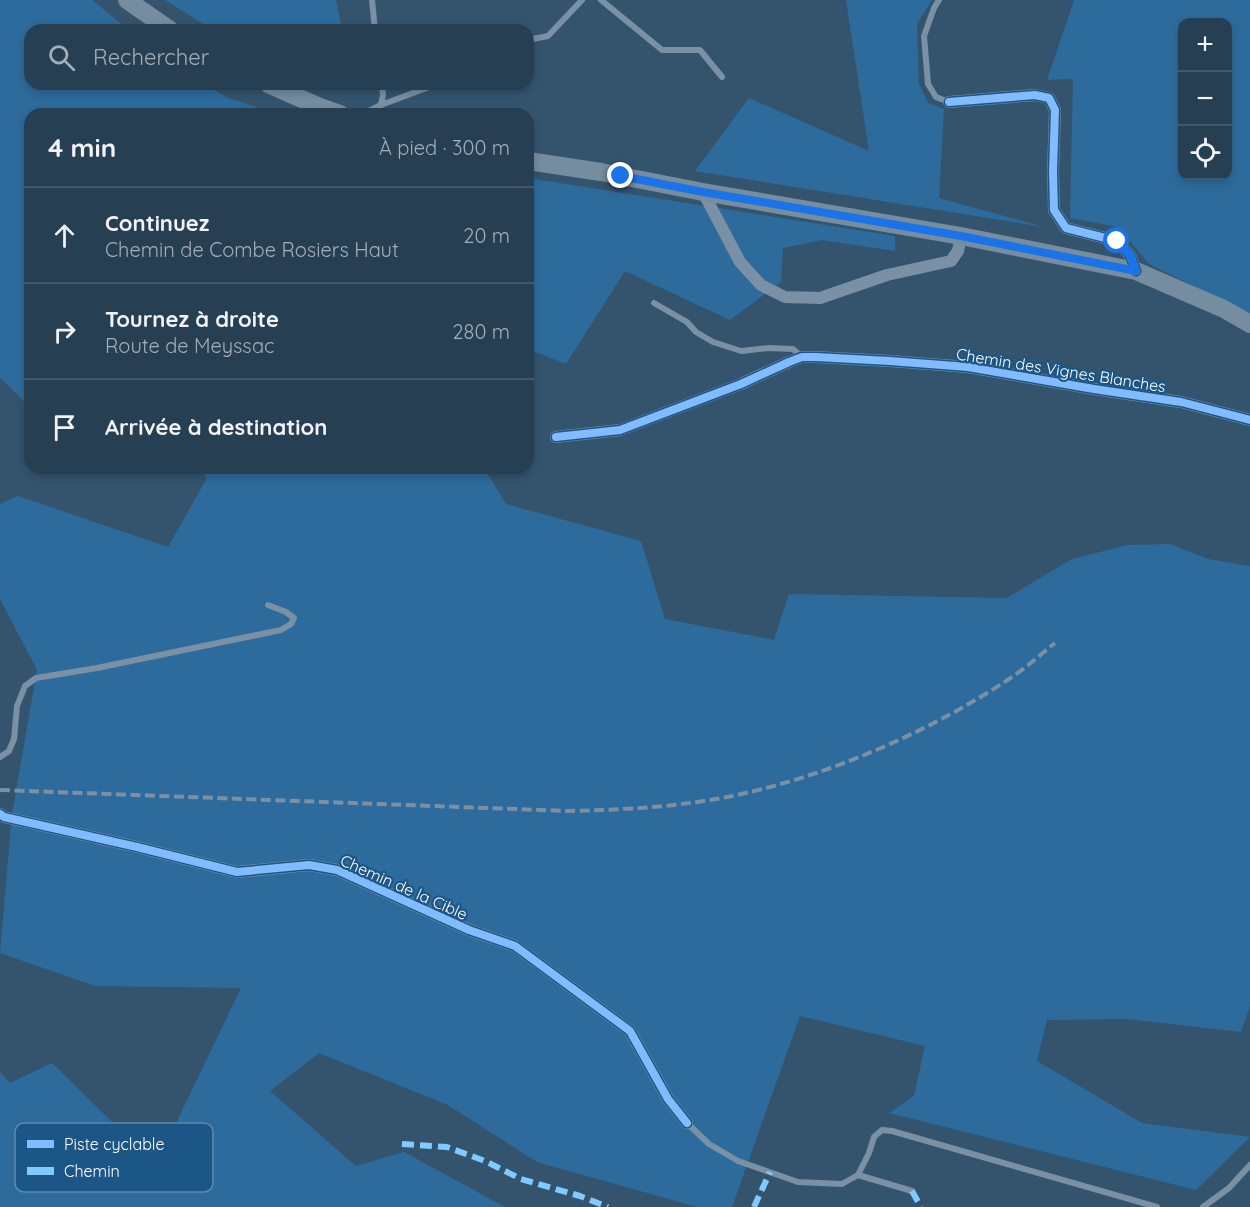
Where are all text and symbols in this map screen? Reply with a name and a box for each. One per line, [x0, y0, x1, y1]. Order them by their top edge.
map controls [1178, 18, 1232, 180]
button: + [1178, 18, 1232, 72]
search box [24, 24, 534, 90]
icon: search [45, 41, 78, 74]
text: Rechercher [93, 43, 209, 71]
button: − [1178, 72, 1232, 126]
button: locate [1178, 126, 1232, 180]
text: 4 min [48, 131, 116, 164]
text: À pied · 300 m [379, 135, 510, 160]
route end [607, 162, 633, 188]
text: Continuez [105, 209, 209, 237]
icon: ahead [48, 219, 81, 252]
text: 20 m [463, 223, 510, 248]
route start [1103, 227, 1129, 253]
text: Chemin de Combe Rosiers Haut [105, 237, 399, 262]
text: Tournez à droite [105, 305, 279, 333]
icon: right [48, 315, 81, 348]
text: 280 m [453, 319, 510, 344]
text: Route de Meyssac [105, 333, 274, 358]
street label: Chemin des Vignes Blanches [955, 344, 1167, 396]
icon: arrive [48, 411, 81, 444]
text: Arrivée à destination [105, 413, 327, 441]
street label: Chemin de la Cible [337, 850, 471, 924]
legend [15, 1123, 213, 1192]
text: Piste cyclable [64, 1134, 164, 1154]
text: Chemin [64, 1161, 120, 1181]

